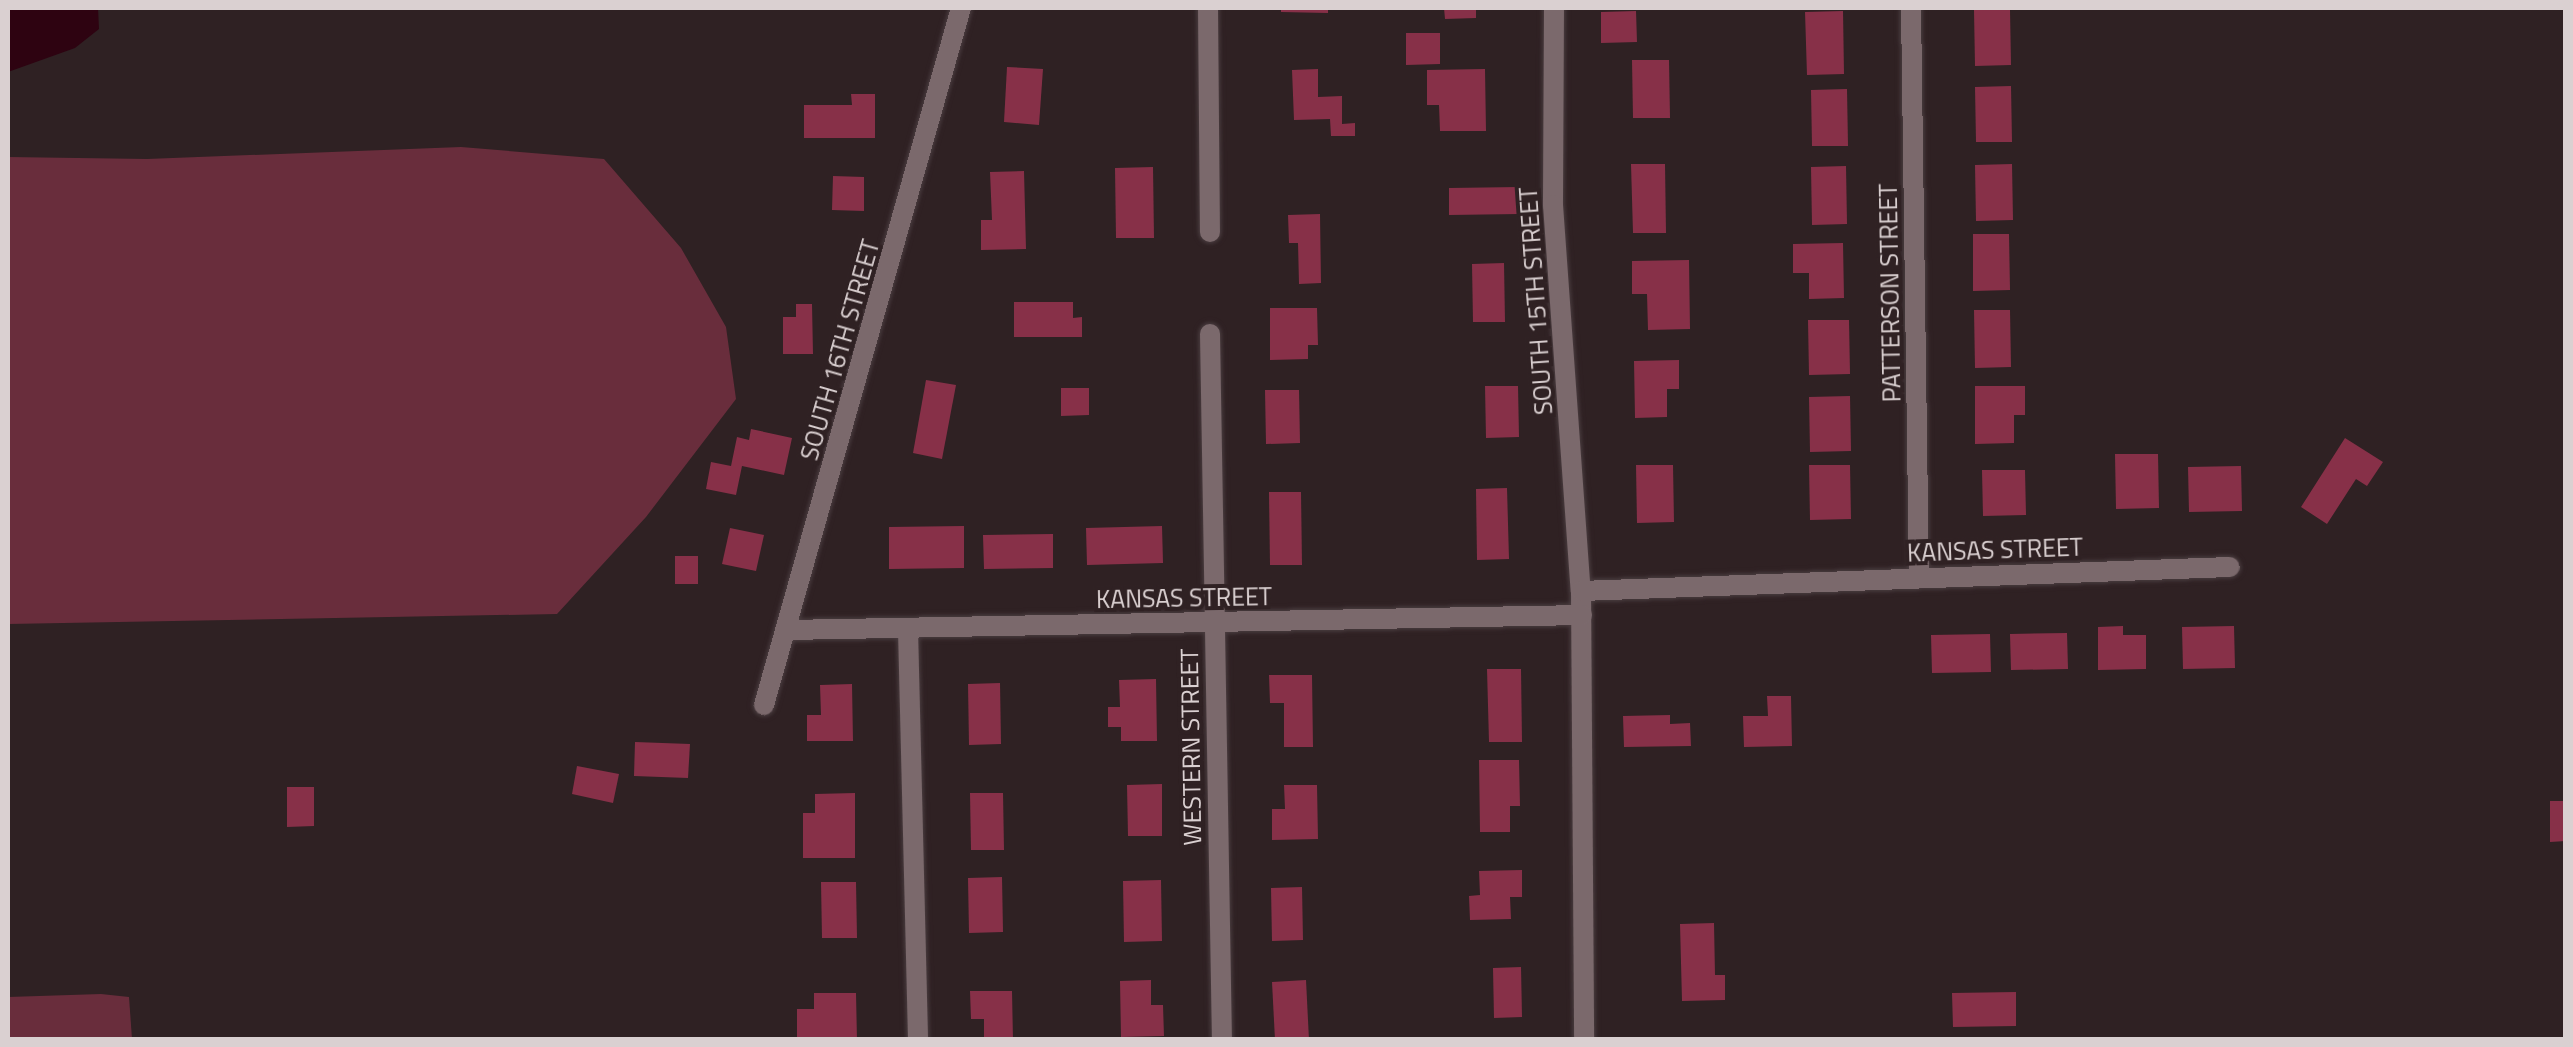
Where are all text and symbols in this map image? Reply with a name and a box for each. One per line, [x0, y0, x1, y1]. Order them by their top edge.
street label: PATTERSON STREET [1873, 183, 1907, 403]
street label: SOUTH 15TH STREET [1513, 186, 1559, 416]
street label: SOUTH 16TH STREET [794, 236, 886, 464]
street label: KANSAS STREET [1907, 532, 2083, 568]
street label: KANSAS STREET [1096, 581, 1272, 615]
street label: WESTERN STREET [1174, 648, 1208, 846]

